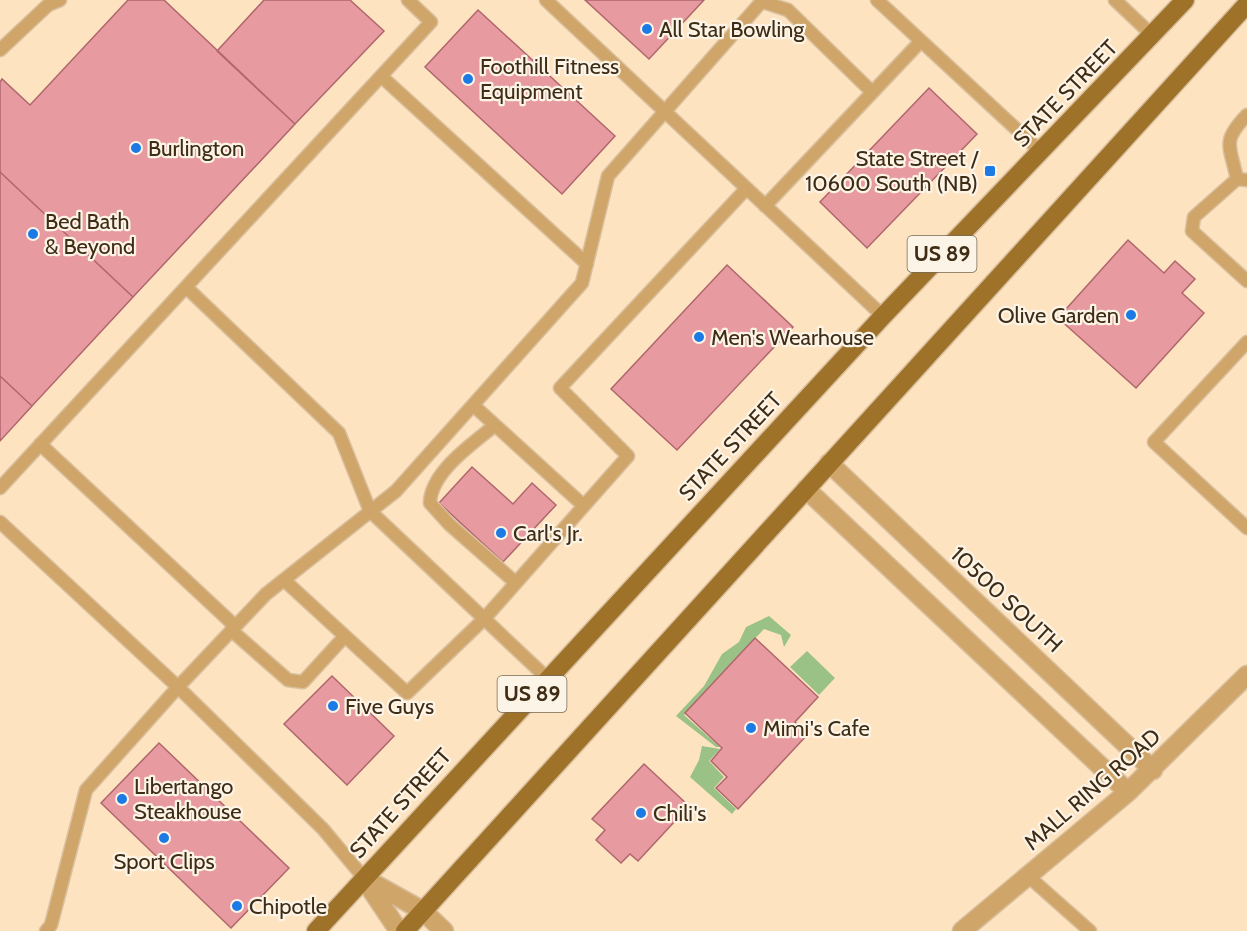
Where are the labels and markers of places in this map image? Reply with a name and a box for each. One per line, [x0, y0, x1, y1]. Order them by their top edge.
place label: All Star Bowling [659, 16, 805, 43]
marker: All Star Bowling [640, 22, 654, 36]
place label: Foothill Fitness Equipment [480, 53, 619, 105]
marker: Foothill Fitness Equipment [461, 72, 475, 86]
place label: Burlington [148, 135, 244, 162]
marker: Burlington [129, 141, 143, 155]
place label: State Street / 10600 South (NB) [805, 145, 979, 197]
marker: State Street / 10600 South (NB) [983, 164, 997, 178]
place label: Bed Bath & Beyond [45, 208, 135, 260]
marker: Bed Bath & Beyond [26, 227, 40, 241]
place label: Olive Garden [998, 302, 1119, 329]
marker: Olive Garden [1124, 308, 1138, 322]
place label: Men's Wearhouse [711, 324, 874, 351]
marker: Men's Wearhouse [692, 330, 706, 344]
place label: Carl's Jr. [513, 520, 583, 547]
marker: Carl's Jr. [494, 526, 508, 540]
place label: Five Guys [345, 693, 434, 720]
marker: Five Guys [326, 699, 340, 713]
place label: Mimi's Cafe [763, 715, 870, 742]
marker: Mimi's Cafe [744, 721, 758, 735]
place label: Libertango Steakhouse [134, 773, 241, 825]
marker: Libertango Steakhouse [115, 792, 129, 806]
place label: Chili's [653, 800, 706, 827]
marker: Chili's [634, 806, 648, 820]
marker: Sport Clips [157, 831, 171, 845]
place label: Sport Clips [113, 848, 215, 875]
place label: Chipotle [249, 893, 327, 920]
marker: Chipotle [230, 899, 244, 913]

